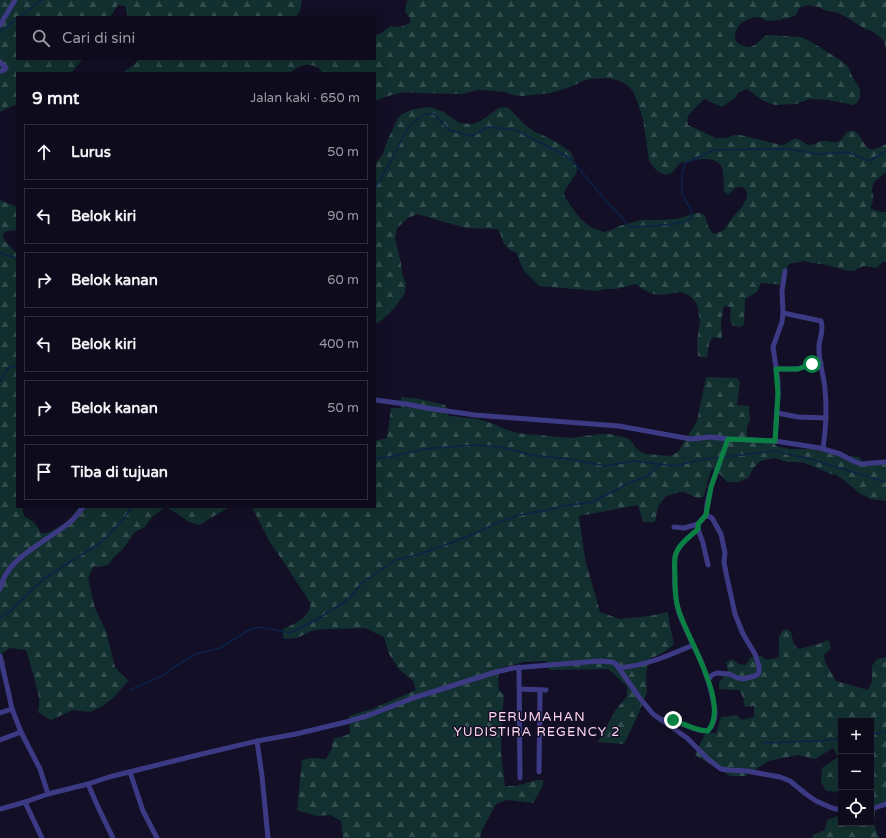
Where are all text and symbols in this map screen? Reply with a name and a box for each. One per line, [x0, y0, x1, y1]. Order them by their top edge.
search box [16, 16, 376, 60]
icon: search [30, 27, 52, 49]
text: Cari di sini [62, 29, 135, 47]
text: 9 mnt [32, 88, 79, 109]
text: Jalan kaki · 650 m [250, 90, 360, 106]
icon: ahead [33, 141, 55, 163]
text: Lurus [71, 143, 111, 161]
text: 50 m [327, 144, 359, 160]
icon: left [33, 205, 55, 227]
text: Belok kiri [71, 207, 136, 225]
text: 90 m [327, 208, 359, 224]
icon: right [33, 269, 55, 291]
text: Belok kanan [71, 271, 158, 289]
text: 60 m [327, 272, 359, 288]
icon: left [33, 333, 55, 355]
text: Belok kiri [71, 335, 136, 353]
text: 400 m [319, 336, 359, 352]
route start [803, 355, 821, 373]
icon: right [33, 397, 55, 419]
text: Belok kanan [71, 399, 158, 417]
text: 50 m [327, 400, 359, 416]
icon: arrive [33, 461, 55, 483]
text: Tiba di tujuan [71, 463, 168, 481]
district label: PERUMAHAN YUDISTIRA REGENCY 2 [453, 709, 621, 740]
route end [664, 711, 682, 729]
map controls [838, 718, 874, 826]
button: + [838, 718, 874, 754]
button: − [838, 754, 874, 790]
button: locate [838, 790, 874, 826]

